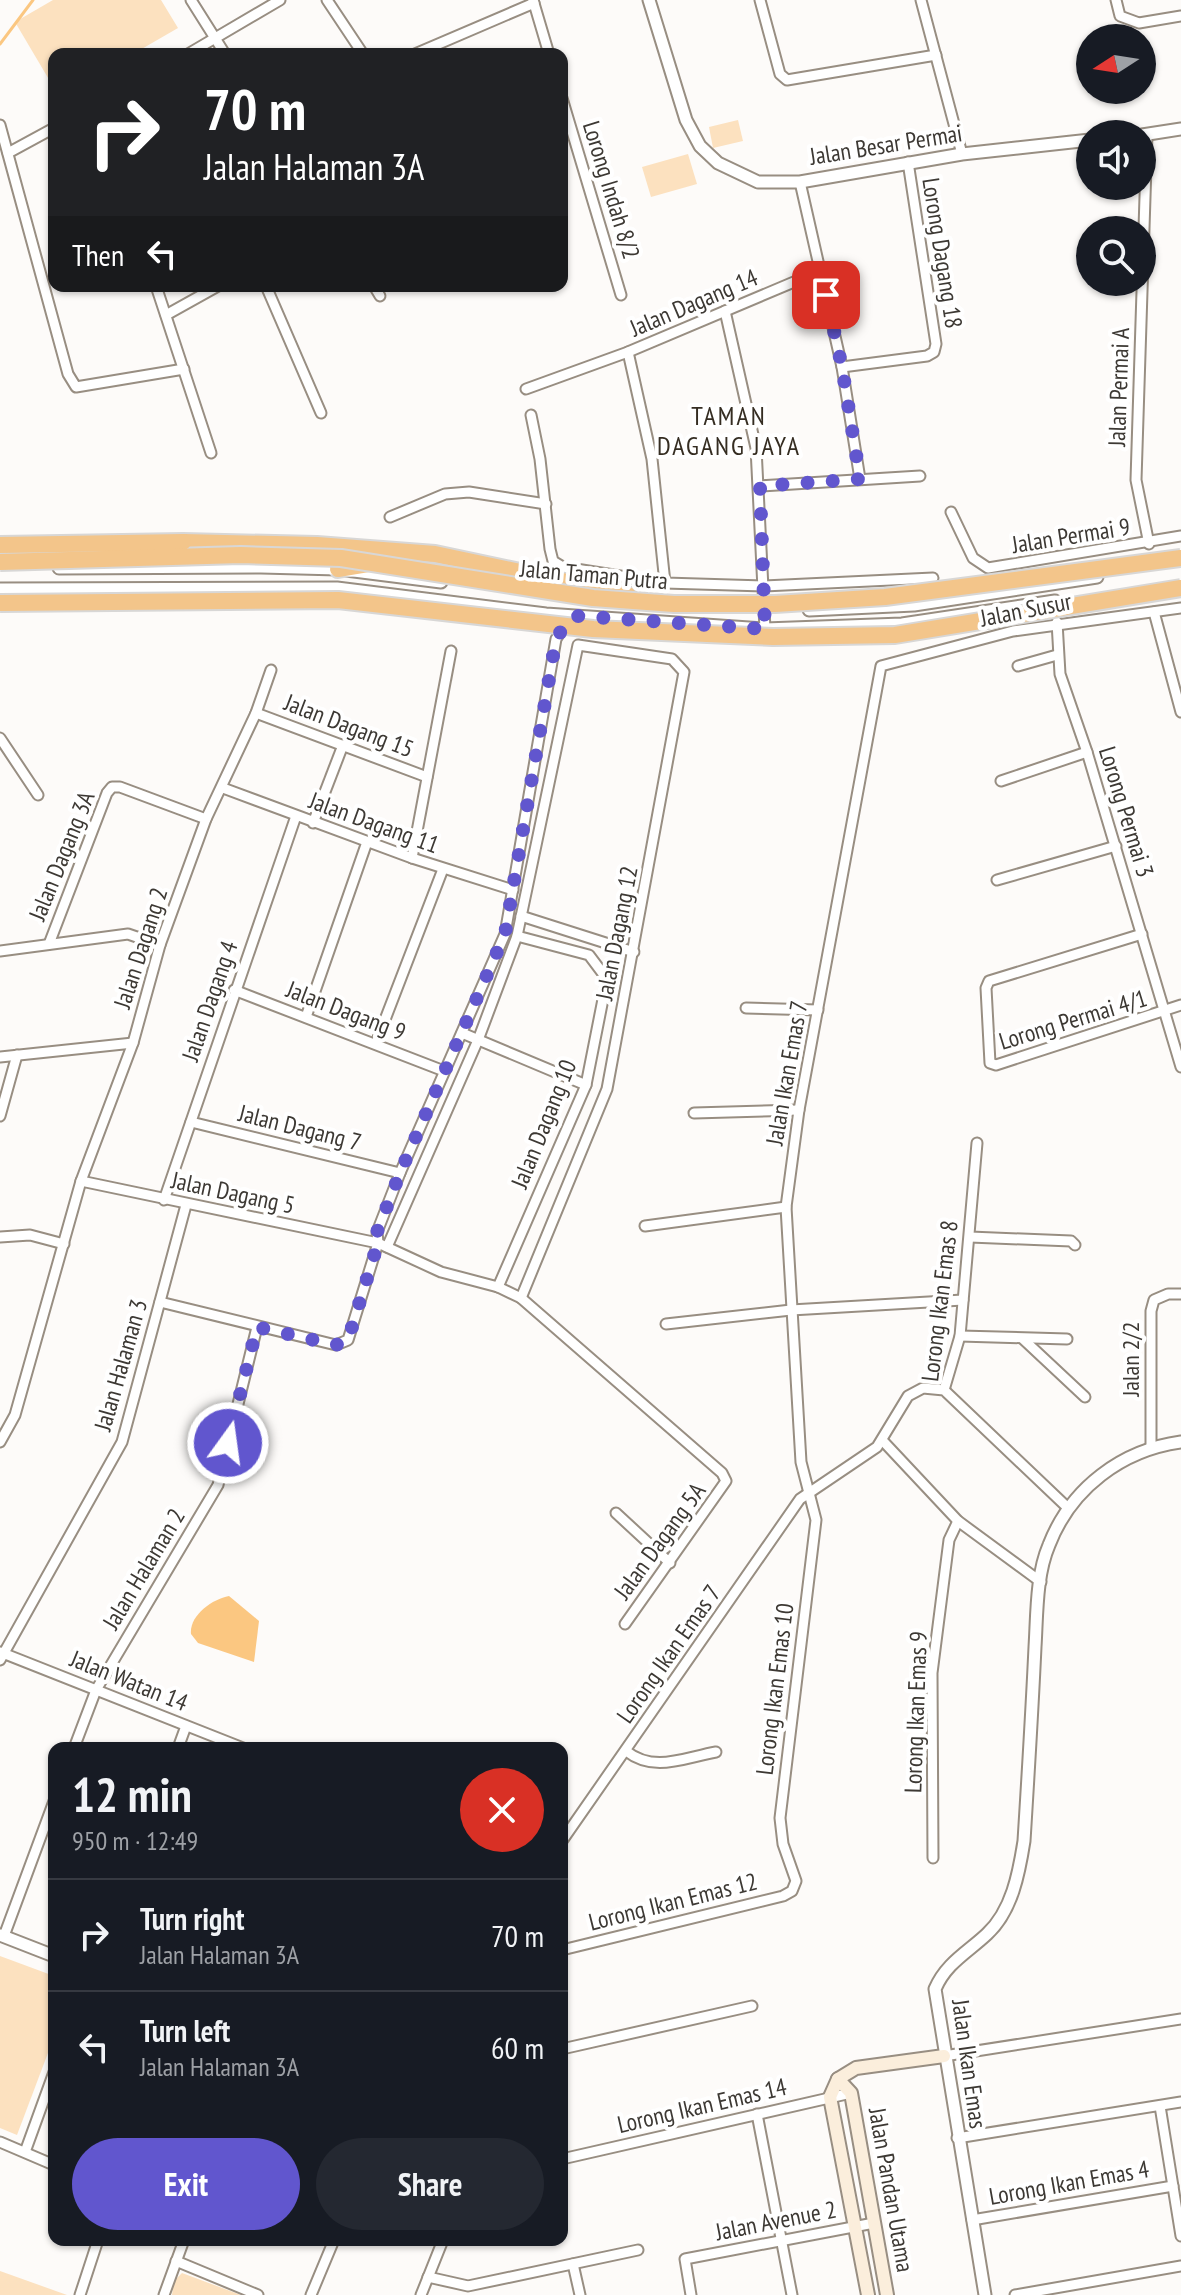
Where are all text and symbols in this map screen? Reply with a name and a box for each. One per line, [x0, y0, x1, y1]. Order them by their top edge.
north arrow [1076, 24, 1156, 104]
map controls [1076, 24, 1156, 296]
text: 70 m [204, 73, 306, 145]
icon: right [72, 80, 176, 184]
street label: Lorong Indah 8/2 [576, 117, 647, 263]
street label: Jalan Besar Permai [807, 117, 964, 172]
button: sound [1076, 120, 1156, 200]
text: Jalan Halaman 3A [204, 143, 424, 190]
street label: Lorong Dagang 18 [915, 175, 970, 330]
button: search [1076, 216, 1156, 296]
icon: left [140, 232, 184, 276]
text: Then [72, 235, 124, 274]
pin [792, 261, 860, 329]
street label: Jalan Dagang 14 [624, 262, 763, 344]
icon: arrive [804, 273, 848, 317]
street label: Jalan Permai A [1101, 326, 1136, 448]
district label: TAMAN DAGANG JAYA [657, 399, 801, 462]
street label: Jalan Permai 9 [1009, 511, 1132, 560]
street label: Jalan Taman Putra [518, 553, 669, 596]
street label: Jalan Susur [977, 585, 1074, 634]
street label: Jalan Dagang 15 [279, 686, 418, 764]
street label: Lorong Permai 3 [1092, 743, 1161, 881]
street label: Jalan Dagang 11 [304, 784, 443, 860]
street label: Jalan Dagang 3A [21, 786, 102, 926]
street label: Jalan Dagang 12 [588, 863, 645, 1004]
street label: Jalan Dagang 2 [106, 884, 175, 1013]
street label: Jalan Dagang 4 [174, 936, 245, 1066]
street label: Jalan Dagang 9 [281, 973, 410, 1047]
street label: Lorong Permai 4/1 [995, 982, 1151, 1057]
street label: Jalan Ikan Emas 7 [758, 998, 814, 1148]
street label: Jalan Dagang 10 [503, 1055, 583, 1194]
street label: Jalan Dagang 7 [235, 1097, 365, 1158]
street label: Jalan Dagang 5 [168, 1164, 298, 1221]
street label: Lorong Ikan Emas 8 [914, 1219, 965, 1383]
street label: Jalan Halaman 3 [87, 1295, 154, 1435]
street label: Jalan 2/2 [1115, 1322, 1146, 1397]
position arrow [186, 1401, 270, 1485]
street label: Jalan Dagang 5A [606, 1476, 713, 1606]
street label: Jalan Halaman 2 [95, 1503, 192, 1636]
street label: Lorong Ikan Emas 7 [609, 1579, 728, 1729]
street label: Lorong Ikan Emas 10 [749, 1601, 800, 1777]
street label: Lorong Ikan Emas 9 [897, 1631, 934, 1793]
street label: Jalan Watan 14 [65, 1643, 193, 1718]
text: 12 min [72, 1763, 192, 1825]
button: close [460, 1768, 544, 1852]
text: 950 m · 12:49 [72, 1824, 198, 1857]
street label: Lorong Ikan Emas 12 [585, 1866, 760, 1937]
text: Turn right [140, 1899, 244, 1938]
icon: right [72, 1913, 116, 1957]
text: 70 m [491, 1916, 544, 1955]
text: Jalan Halaman 3A [140, 1938, 299, 1971]
street label: Jalan Ikan Emas [945, 1996, 994, 2130]
text: Turn left [140, 2011, 230, 2050]
icon: left [72, 2025, 116, 2069]
text: 60 m [491, 2028, 544, 2067]
text: Jalan Halaman 3A [140, 2050, 299, 2083]
street label: Lorong Ikan Emas 14 [614, 2071, 790, 2140]
street label: Jalan Pandan Utama [862, 2104, 921, 2274]
button: Exit [72, 2138, 300, 2230]
button: Share [316, 2138, 544, 2230]
street label: Lorong Ikan Emas 4 [987, 2153, 1151, 2212]
street label: Jalan Avenue 2 [712, 2194, 839, 2248]

